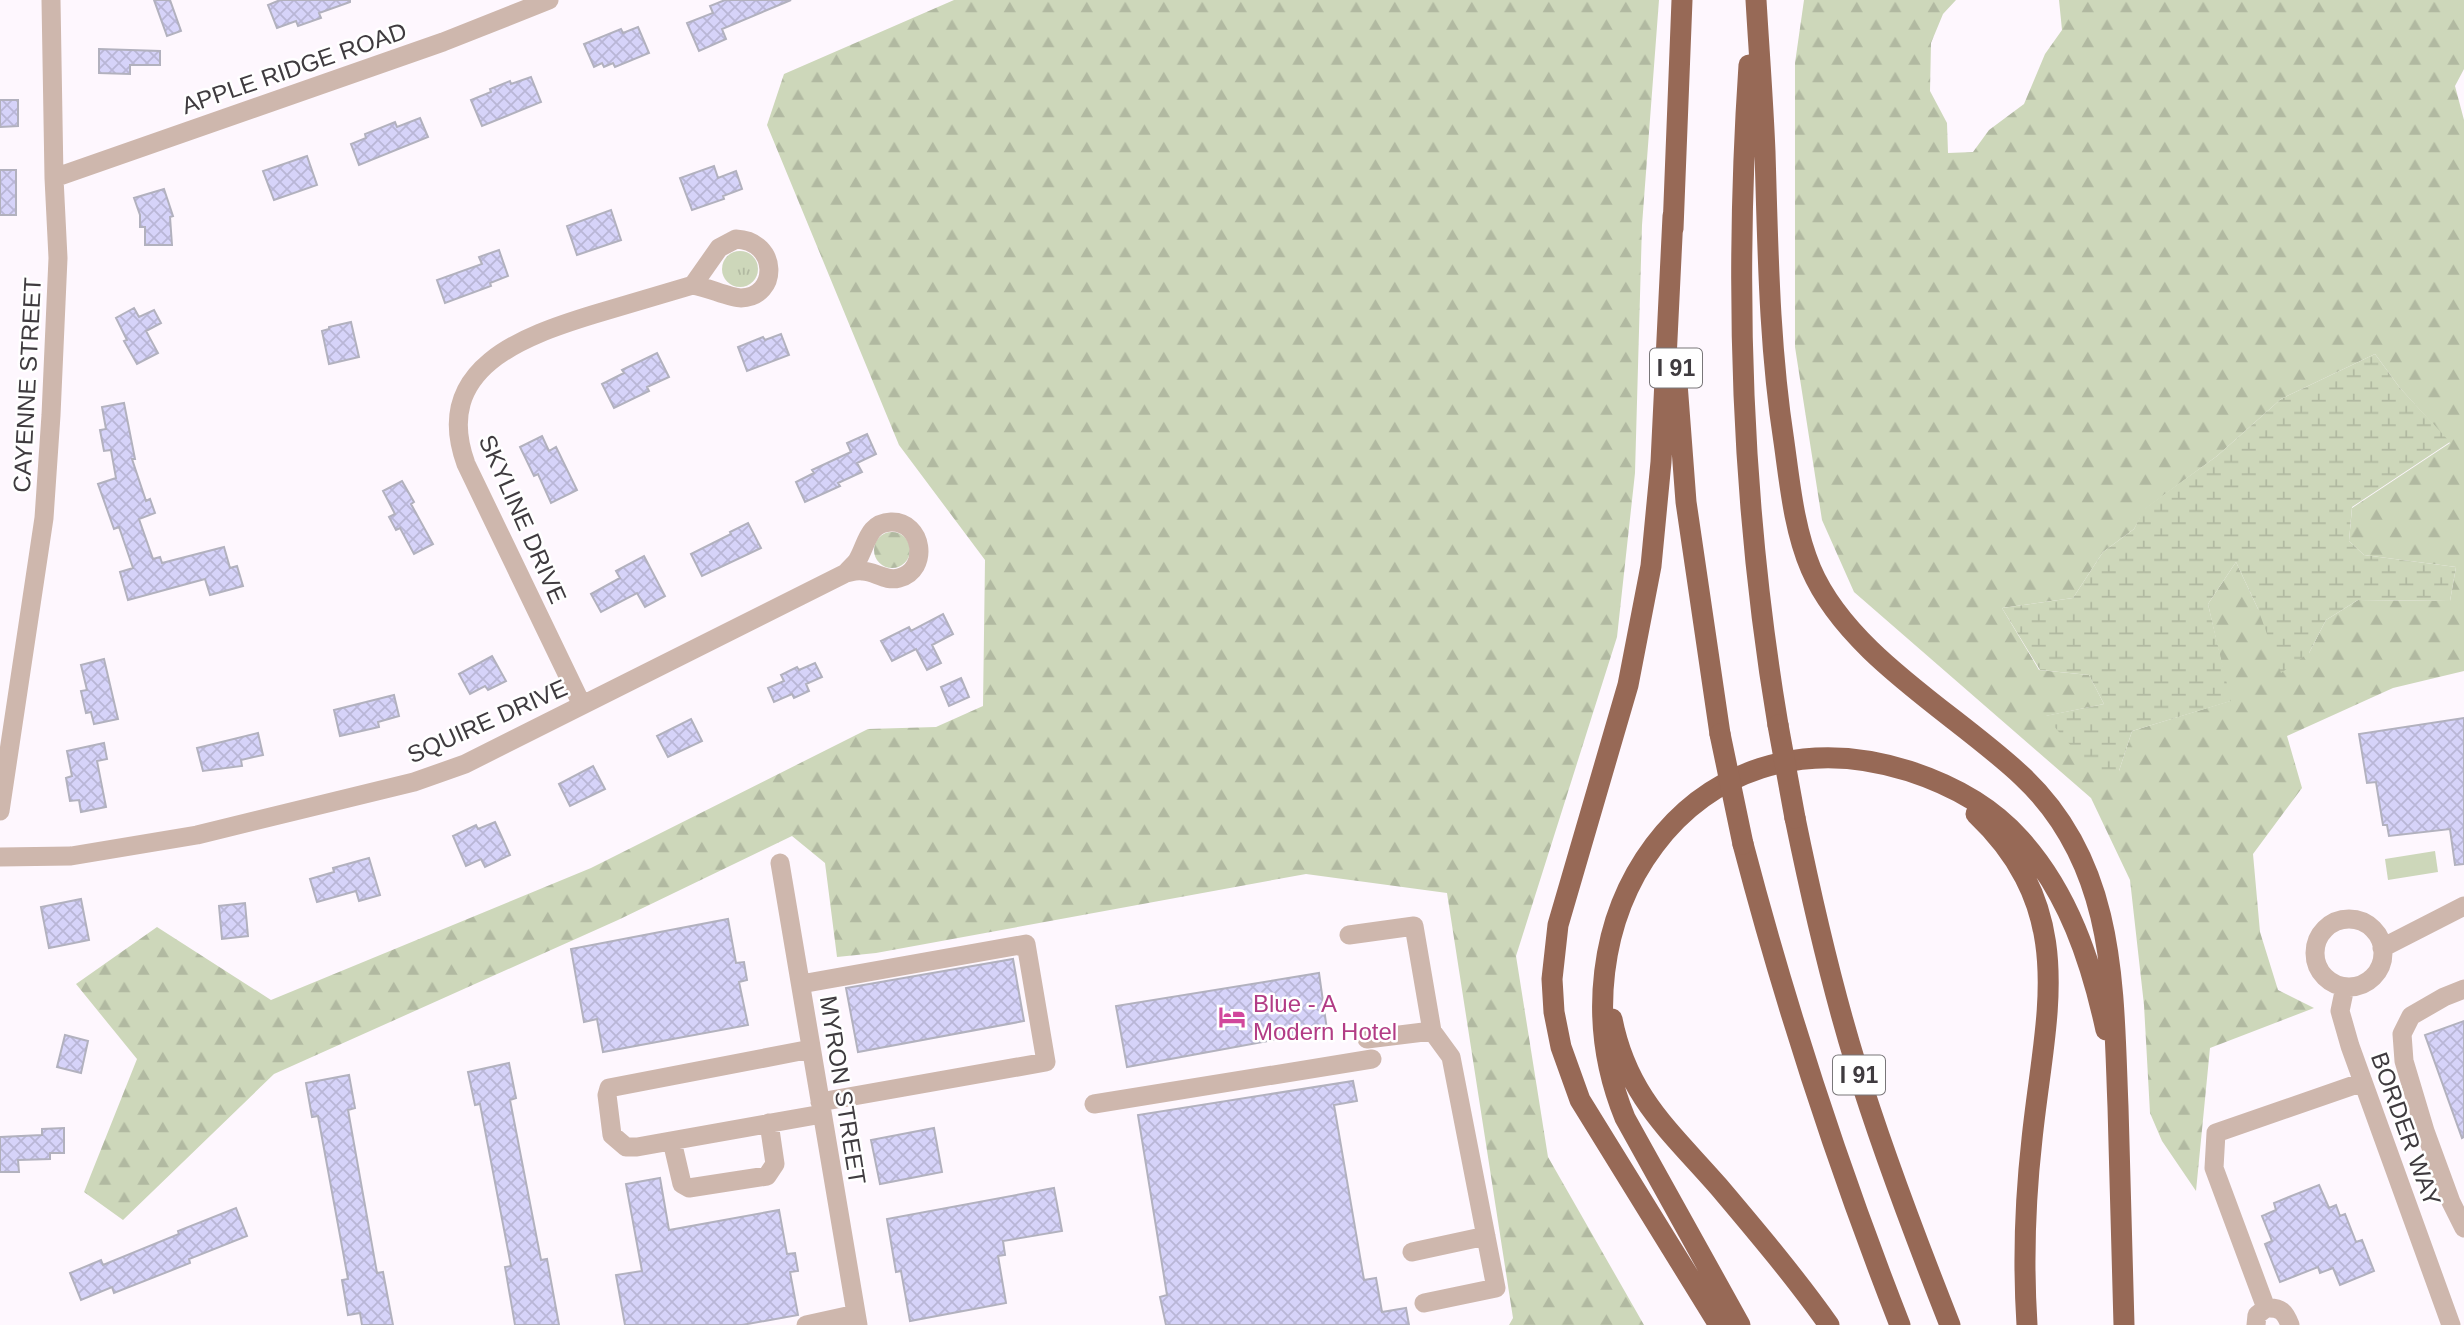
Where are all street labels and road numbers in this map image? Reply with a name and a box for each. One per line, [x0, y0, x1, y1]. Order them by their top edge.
street label: APPLE RIDGE ROAD [178, 17, 410, 119]
street label: CAYENNE STREET [8, 276, 46, 493]
road number: I 91 [1650, 348, 1702, 388]
street label: SKYLINE DRIVE [474, 431, 572, 607]
street label: SQUIRE DRIVE [403, 674, 571, 768]
street label: MYRON STREET [815, 994, 871, 1187]
street label: BORDER WAY [2366, 1049, 2446, 1209]
road number: I 91 [1833, 1056, 1885, 1094]

